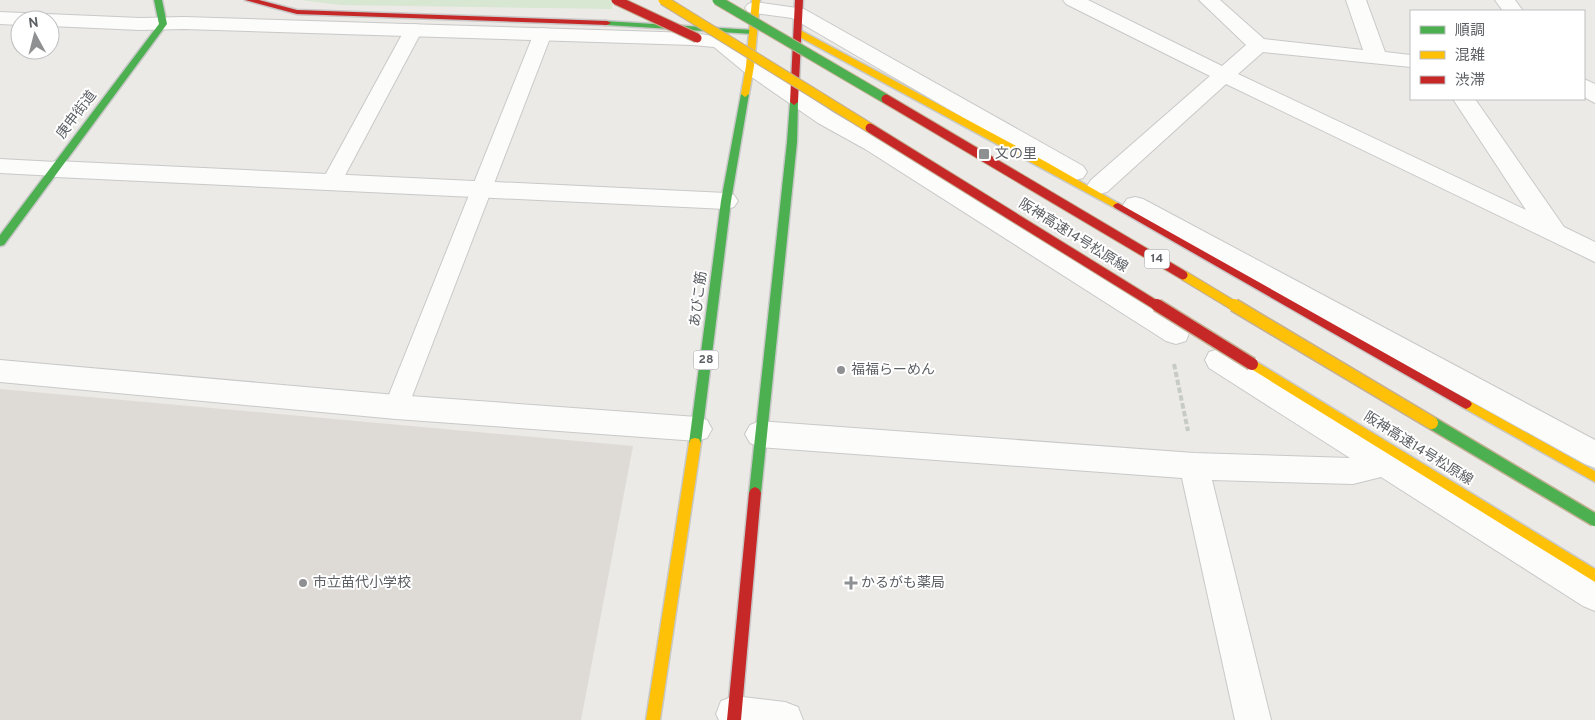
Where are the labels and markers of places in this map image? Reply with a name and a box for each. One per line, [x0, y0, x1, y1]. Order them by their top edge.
place label: 文の里 [995, 146, 1037, 163]
marker: 文の里 [977, 147, 991, 161]
place label: 福福らーめん [851, 362, 935, 379]
marker: 福福らーめん [835, 364, 847, 376]
place label: 市立苗代小学校 [313, 574, 411, 592]
place label: かるがも薬局 [861, 575, 945, 592]
marker: 市立苗代小学校 [297, 577, 309, 589]
marker: かるがも薬局 [845, 577, 857, 589]

